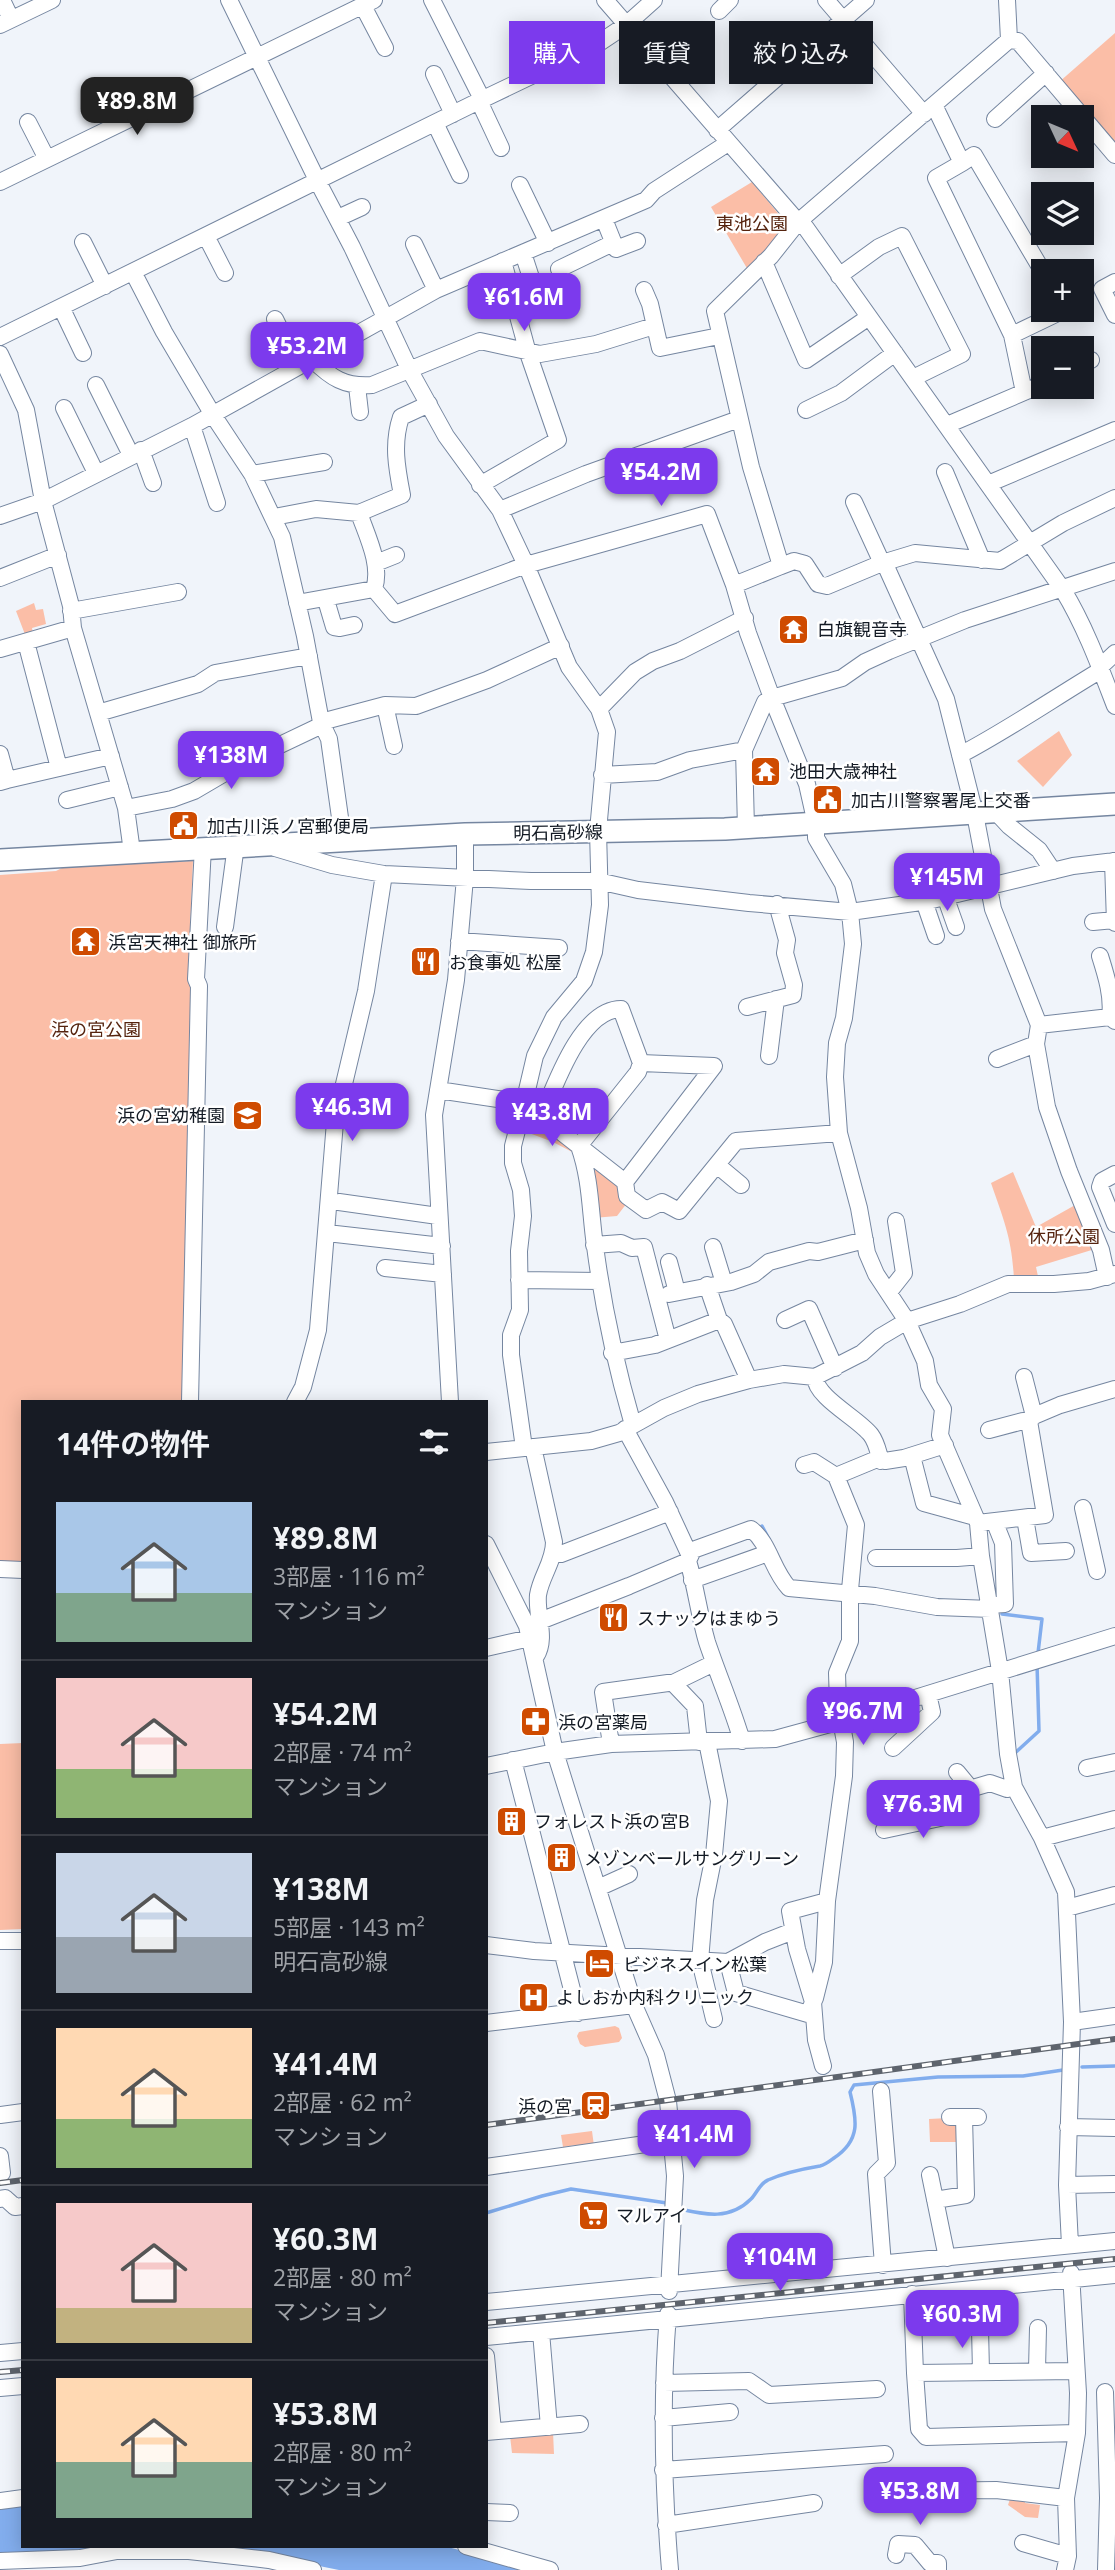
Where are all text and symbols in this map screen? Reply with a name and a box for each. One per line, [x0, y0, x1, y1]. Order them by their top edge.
chip: 購入 [509, 21, 605, 84]
chip: 賃貸 [619, 21, 715, 84]
chip: 絞り込み [729, 21, 873, 84]
pin: ¥89.8M [80, 78, 194, 137]
text: ¥89.8M [97, 84, 177, 116]
north arrow [1031, 105, 1094, 168]
map controls [1031, 105, 1094, 399]
button: layers [1031, 182, 1094, 245]
park label: 東池公園 [716, 211, 788, 235]
button: + [1031, 259, 1094, 322]
pin: ¥61.6M [467, 274, 581, 333]
text: ¥61.6M [484, 280, 564, 312]
pin: ¥53.2M [250, 322, 364, 382]
text: ¥53.2M [267, 329, 347, 361]
button: − [1031, 336, 1094, 399]
pin: ¥54.2M [604, 448, 718, 508]
text: ¥54.2M [621, 455, 701, 487]
temple icon: 白旗観音寺 [777, 612, 811, 646]
place label: 白旗観音寺 [817, 617, 907, 641]
pin: ¥138M [182, 732, 280, 791]
text: ¥138M [194, 738, 268, 770]
temple icon: 池田大歳神社 [749, 754, 783, 788]
place label: 池田大歳神社 [789, 759, 897, 783]
public building icon: 加古川警察署尾上交番 [811, 783, 845, 817]
place label: 加古川警察署尾上交番 [851, 788, 1031, 812]
public building icon: 加古川浜ノ宮郵便局 [167, 809, 201, 843]
place label: 加古川浜ノ宮郵便局 [207, 814, 369, 838]
street label: 明石高砂線 [513, 819, 603, 845]
pin: ¥145M [898, 853, 996, 913]
text: ¥145M [910, 860, 984, 892]
temple icon: 浜宮天神社 御旅所 [68, 925, 102, 959]
place label: 浜宮天神社 御旅所 [108, 930, 257, 954]
restaurant icon: お食事処 松屋 [409, 945, 443, 979]
place label: お食事処 松屋 [449, 950, 562, 974]
park label: 浜の宮公園 [51, 1017, 141, 1041]
pin: ¥46.3M [295, 1084, 409, 1143]
pin: ¥43.8M [495, 1088, 609, 1148]
text: ¥46.3M [312, 1090, 392, 1122]
text: ¥43.8M [512, 1095, 592, 1127]
school or university icon: 浜の宮幼稚園 [231, 1098, 265, 1132]
place label: 浜の宮幼稚園 [117, 1103, 225, 1127]
park label: 休所公園 [1028, 1224, 1100, 1248]
text: 14件の物件 [56, 1423, 210, 1464]
icon: filters [415, 1423, 453, 1461]
text: ¥89.8M [273, 1517, 378, 1558]
icon: home [112, 1530, 196, 1614]
text: 3部屋 · 116 m² [273, 1560, 425, 1592]
text: マンション [273, 1594, 388, 1626]
restaurant icon: スナックはまゆう [597, 1601, 631, 1635]
place label: スナックはまゆう [637, 1606, 781, 1630]
pin: ¥96.7M [806, 1688, 920, 1747]
text: ¥54.2M [273, 1693, 378, 1734]
text: ¥96.7M [823, 1694, 903, 1726]
pharmacy icon: 浜の宮薬局 [518, 1705, 552, 1739]
icon: home [112, 1706, 196, 1790]
place label: 浜の宮薬局 [558, 1710, 648, 1734]
text: 2部屋 · 74 m² [273, 1736, 412, 1768]
text: マンション [273, 1770, 388, 1802]
pin: ¥76.3M [866, 1780, 980, 1840]
text: ¥76.3M [883, 1787, 963, 1819]
building icon: フォレスト浜の宮B [494, 1804, 528, 1838]
place label: フォレスト浜の宮B [534, 1809, 690, 1833]
building icon: メゾンベールサングリーン [544, 1841, 578, 1875]
place label: メゾンベールサングリーン [584, 1846, 799, 1870]
text: ¥138M [273, 1868, 370, 1909]
icon: home [112, 1881, 196, 1965]
text: 5部屋 · 143 m² [273, 1911, 425, 1943]
text: 明石高砂線 [273, 1945, 388, 1977]
hotel icon: ビジネスイン松葉 [583, 1947, 617, 1981]
place label: ビジネスイン松葉 [623, 1952, 767, 1976]
hospital icon: よしおか内科クリニック [516, 1980, 550, 2014]
place label: よしおか内科クリニック [556, 1985, 754, 2009]
text: ¥41.4M [273, 2043, 378, 2084]
icon: home [112, 2056, 196, 2140]
text: 2部屋 · 62 m² [273, 2086, 412, 2118]
station icon: 浜の宮 [578, 2089, 612, 2123]
place label: 浜の宮 [518, 2094, 572, 2118]
pin: ¥41.4M [637, 2110, 751, 2170]
text: ¥41.4M [654, 2117, 734, 2149]
text: マンション [273, 2120, 388, 2152]
supermarket icon: マルアイ [576, 2198, 610, 2232]
place label: マルアイ [616, 2203, 687, 2227]
text: ¥60.3M [273, 2218, 378, 2259]
icon: home [112, 2231, 196, 2315]
pin: ¥104M [731, 2234, 829, 2293]
text: ¥104M [743, 2240, 817, 2272]
text: 2部屋 · 80 m² [273, 2261, 412, 2293]
pin: ¥60.3M [905, 2290, 1019, 2350]
text: マンション [273, 2295, 388, 2327]
text: ¥60.3M [922, 2297, 1002, 2329]
text: ¥53.8M [273, 2393, 378, 2434]
icon: home [112, 2406, 196, 2490]
text: 2部屋 · 80 m² [273, 2436, 412, 2468]
pin: ¥53.8M [863, 2468, 977, 2527]
text: マンション [273, 2470, 388, 2502]
text: ¥53.8M [880, 2474, 960, 2506]

